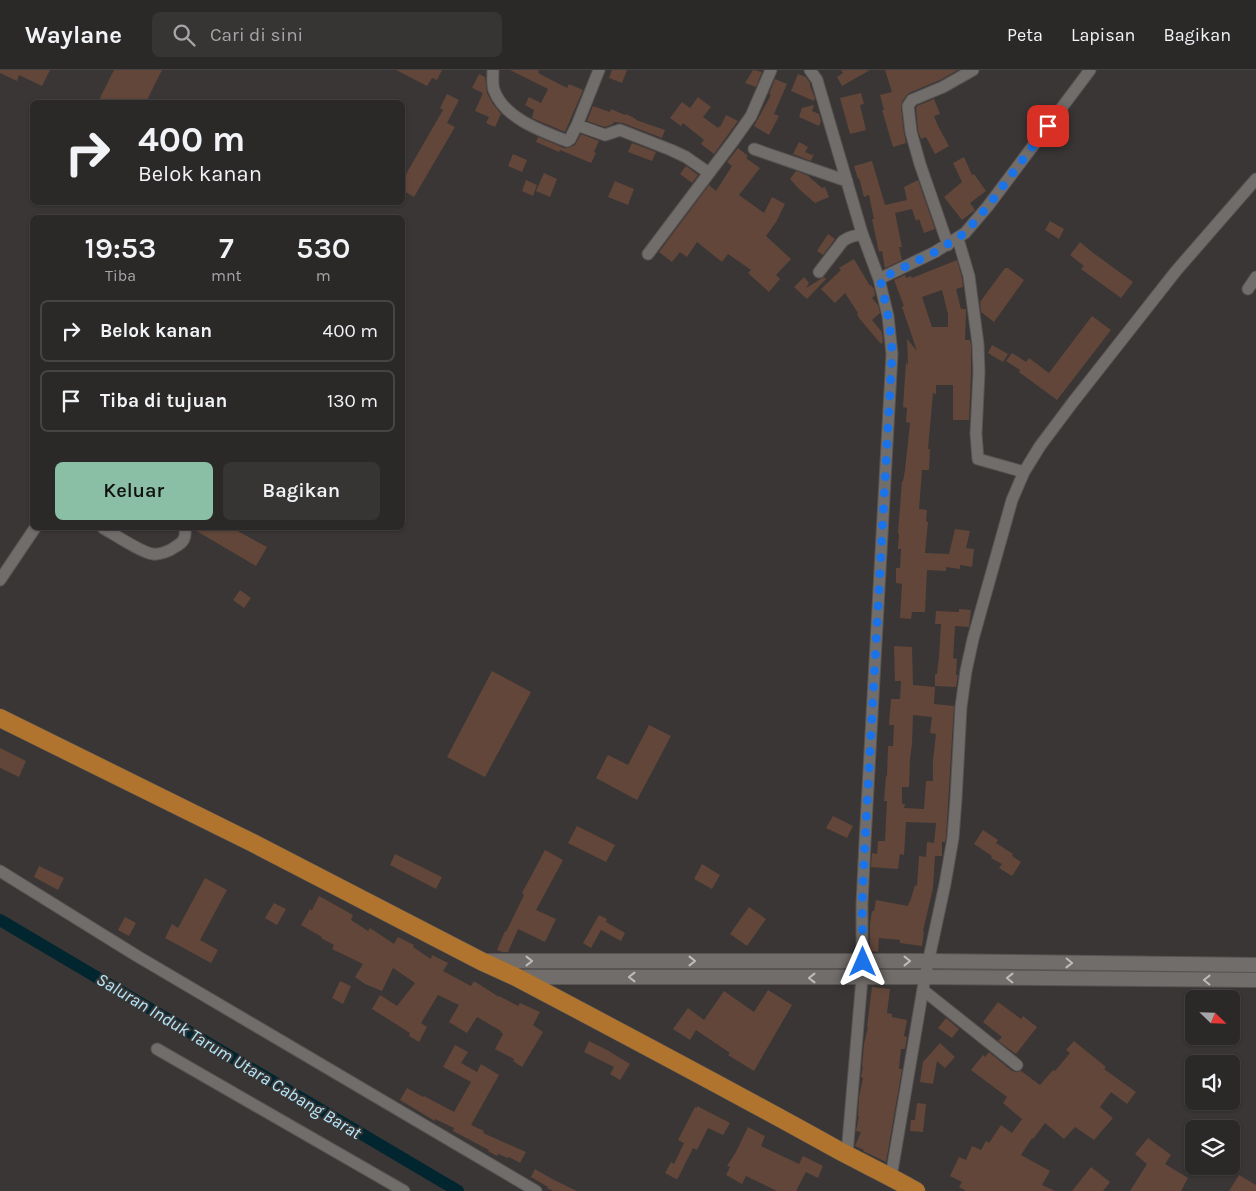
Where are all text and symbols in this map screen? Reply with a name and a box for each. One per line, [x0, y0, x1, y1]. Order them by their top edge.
search box [152, 12, 502, 57]
text: Waylane [25, 21, 122, 49]
icon: search [170, 21, 198, 49]
text: Cari di sini [210, 24, 303, 46]
text: Peta [1007, 24, 1043, 46]
text: Lapisan [1071, 24, 1135, 46]
text: Bagikan [1163, 24, 1231, 46]
pin [1027, 105, 1069, 147]
icon: arrive [1034, 112, 1062, 140]
text: 400 m [138, 119, 245, 160]
icon: right [55, 120, 120, 185]
text: Belok kanan [138, 161, 262, 187]
text: 19:53 [84, 230, 157, 266]
text: 7 [219, 230, 234, 266]
text: 530 [296, 230, 351, 266]
text: Tiba [105, 266, 136, 285]
text: mnt [211, 266, 242, 285]
text: m [316, 266, 331, 285]
icon: right [57, 317, 85, 345]
text: Belok kanan [100, 320, 212, 342]
text: 400 m [323, 320, 378, 342]
icon: arrive [57, 387, 85, 415]
text: Tiba di tujuan [100, 390, 227, 412]
text: 130 m [327, 390, 378, 412]
button: Keluar [55, 462, 213, 520]
button: Bagikan [223, 462, 380, 520]
position arrow [836, 935, 888, 987]
one-way arrow [526, 956, 534, 966]
one-way arrow [688, 956, 696, 966]
one-way arrow [904, 956, 911, 966]
one-way arrow [1066, 958, 1074, 968]
water label: Saluran Induk Tarum Utara Cabang Barat [93, 968, 366, 1145]
one-way arrow [628, 972, 636, 983]
one-way arrow [808, 973, 816, 983]
one-way arrow [1006, 973, 1014, 983]
one-way arrow [1203, 974, 1211, 985]
north arrow [1185, 990, 1240, 1045]
map controls [1185, 990, 1240, 1175]
button: sound [1185, 1055, 1240, 1110]
button: layers [1185, 1120, 1240, 1175]

